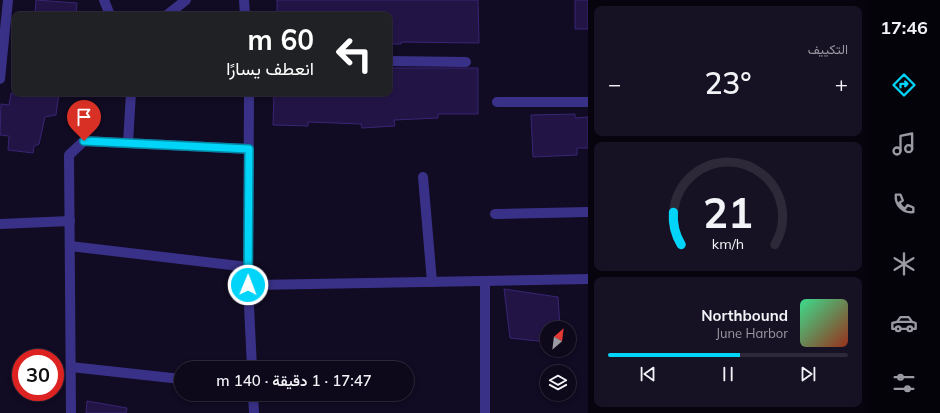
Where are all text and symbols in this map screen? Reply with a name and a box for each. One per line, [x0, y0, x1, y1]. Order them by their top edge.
text: 17:46 [880, 16, 928, 39]
text: 60 m [248, 22, 314, 57]
icon: left [328, 28, 380, 80]
text: التكييف [808, 41, 848, 57]
text: انعطف يسارًا [226, 57, 314, 80]
text: 23° [704, 64, 752, 102]
text: − [608, 70, 621, 98]
text: + [835, 70, 848, 98]
icon: directions [890, 71, 918, 99]
pin [67, 100, 101, 141]
icon: arrive [73, 106, 95, 128]
icon: music [890, 130, 918, 158]
text: 21 [703, 185, 753, 237]
icon: phone [890, 190, 918, 218]
text: km/h [712, 234, 744, 252]
icon: climate [890, 250, 918, 278]
position arrow [227, 264, 269, 306]
text: Northbound [701, 306, 788, 325]
icon: car [890, 309, 918, 337]
north arrow [540, 321, 576, 357]
map controls [540, 321, 576, 401]
text: June Harbor [716, 325, 788, 341]
speed limit sign: 30 [12, 349, 64, 401]
icon: previous [637, 363, 659, 385]
icon: pause [717, 363, 739, 385]
icon: next [797, 363, 819, 385]
button: layers [540, 365, 576, 401]
icon: filters [890, 369, 918, 397]
text: 17:47 · 1 دقيقة · 140 m [216, 371, 372, 390]

